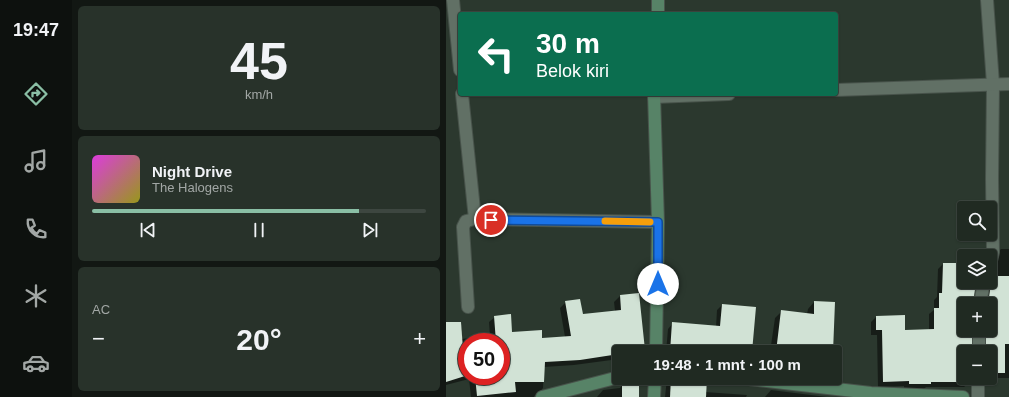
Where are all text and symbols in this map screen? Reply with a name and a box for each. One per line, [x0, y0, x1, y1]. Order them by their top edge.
text: 19:47 [13, 20, 59, 40]
icon: left [470, 28, 522, 80]
text: 30 m [536, 28, 600, 59]
text: 45 [230, 32, 288, 90]
text: Belok kiri [536, 61, 609, 81]
icon: directions [22, 80, 50, 108]
text: km/h [245, 87, 273, 102]
icon: music [22, 147, 50, 175]
text: Night Drive [152, 163, 232, 180]
text: The Halogens [152, 180, 233, 195]
map controls [957, 201, 997, 385]
button: search [957, 201, 997, 241]
pin [474, 203, 508, 237]
icon: arrive [480, 209, 502, 231]
icon: phone [22, 215, 50, 243]
icon: previous [137, 219, 159, 241]
icon: pause [248, 219, 270, 241]
icon: next [359, 219, 381, 241]
button: layers [957, 249, 997, 289]
position arrow [637, 263, 679, 305]
icon: climate [22, 282, 50, 310]
button: + [957, 297, 997, 337]
text: AC [92, 302, 110, 317]
text: 20° [236, 323, 282, 356]
text: − [92, 326, 105, 351]
text: + [413, 326, 426, 351]
speed limit sign: 50 [458, 333, 510, 385]
button: − [957, 345, 997, 385]
icon: car [22, 349, 50, 377]
text: 19:48 · 1 mnt · 100 m [653, 356, 801, 373]

